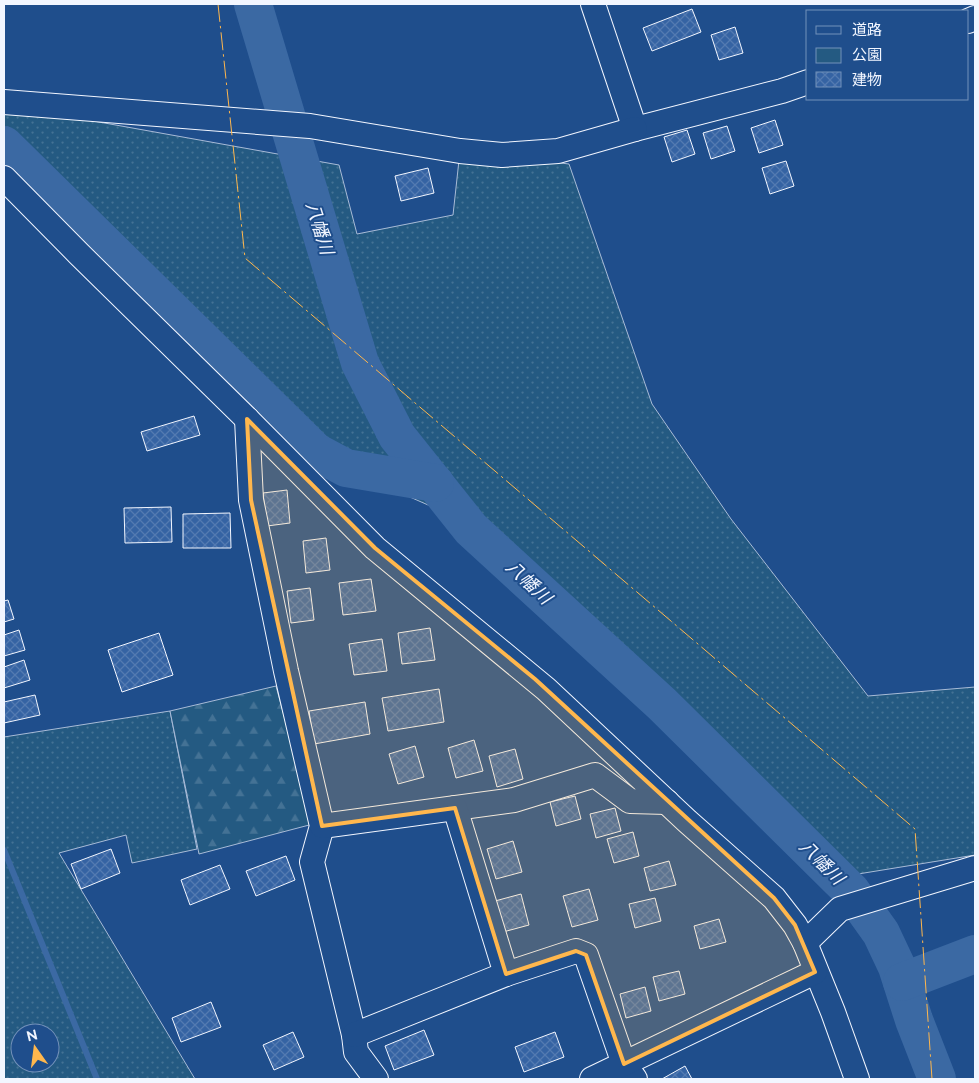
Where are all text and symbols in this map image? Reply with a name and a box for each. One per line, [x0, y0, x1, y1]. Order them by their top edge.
legend [806, 10, 969, 100]
text: 道路 [852, 21, 882, 39]
text: 公園 [852, 46, 882, 64]
text: 建物 [852, 71, 882, 89]
water label: 八幡川 [302, 199, 339, 259]
water label: 八幡川 [502, 556, 557, 609]
water label: 八幡川 [795, 835, 850, 890]
north arrow [10, 1023, 60, 1073]
text: N [25, 1026, 39, 1044]

